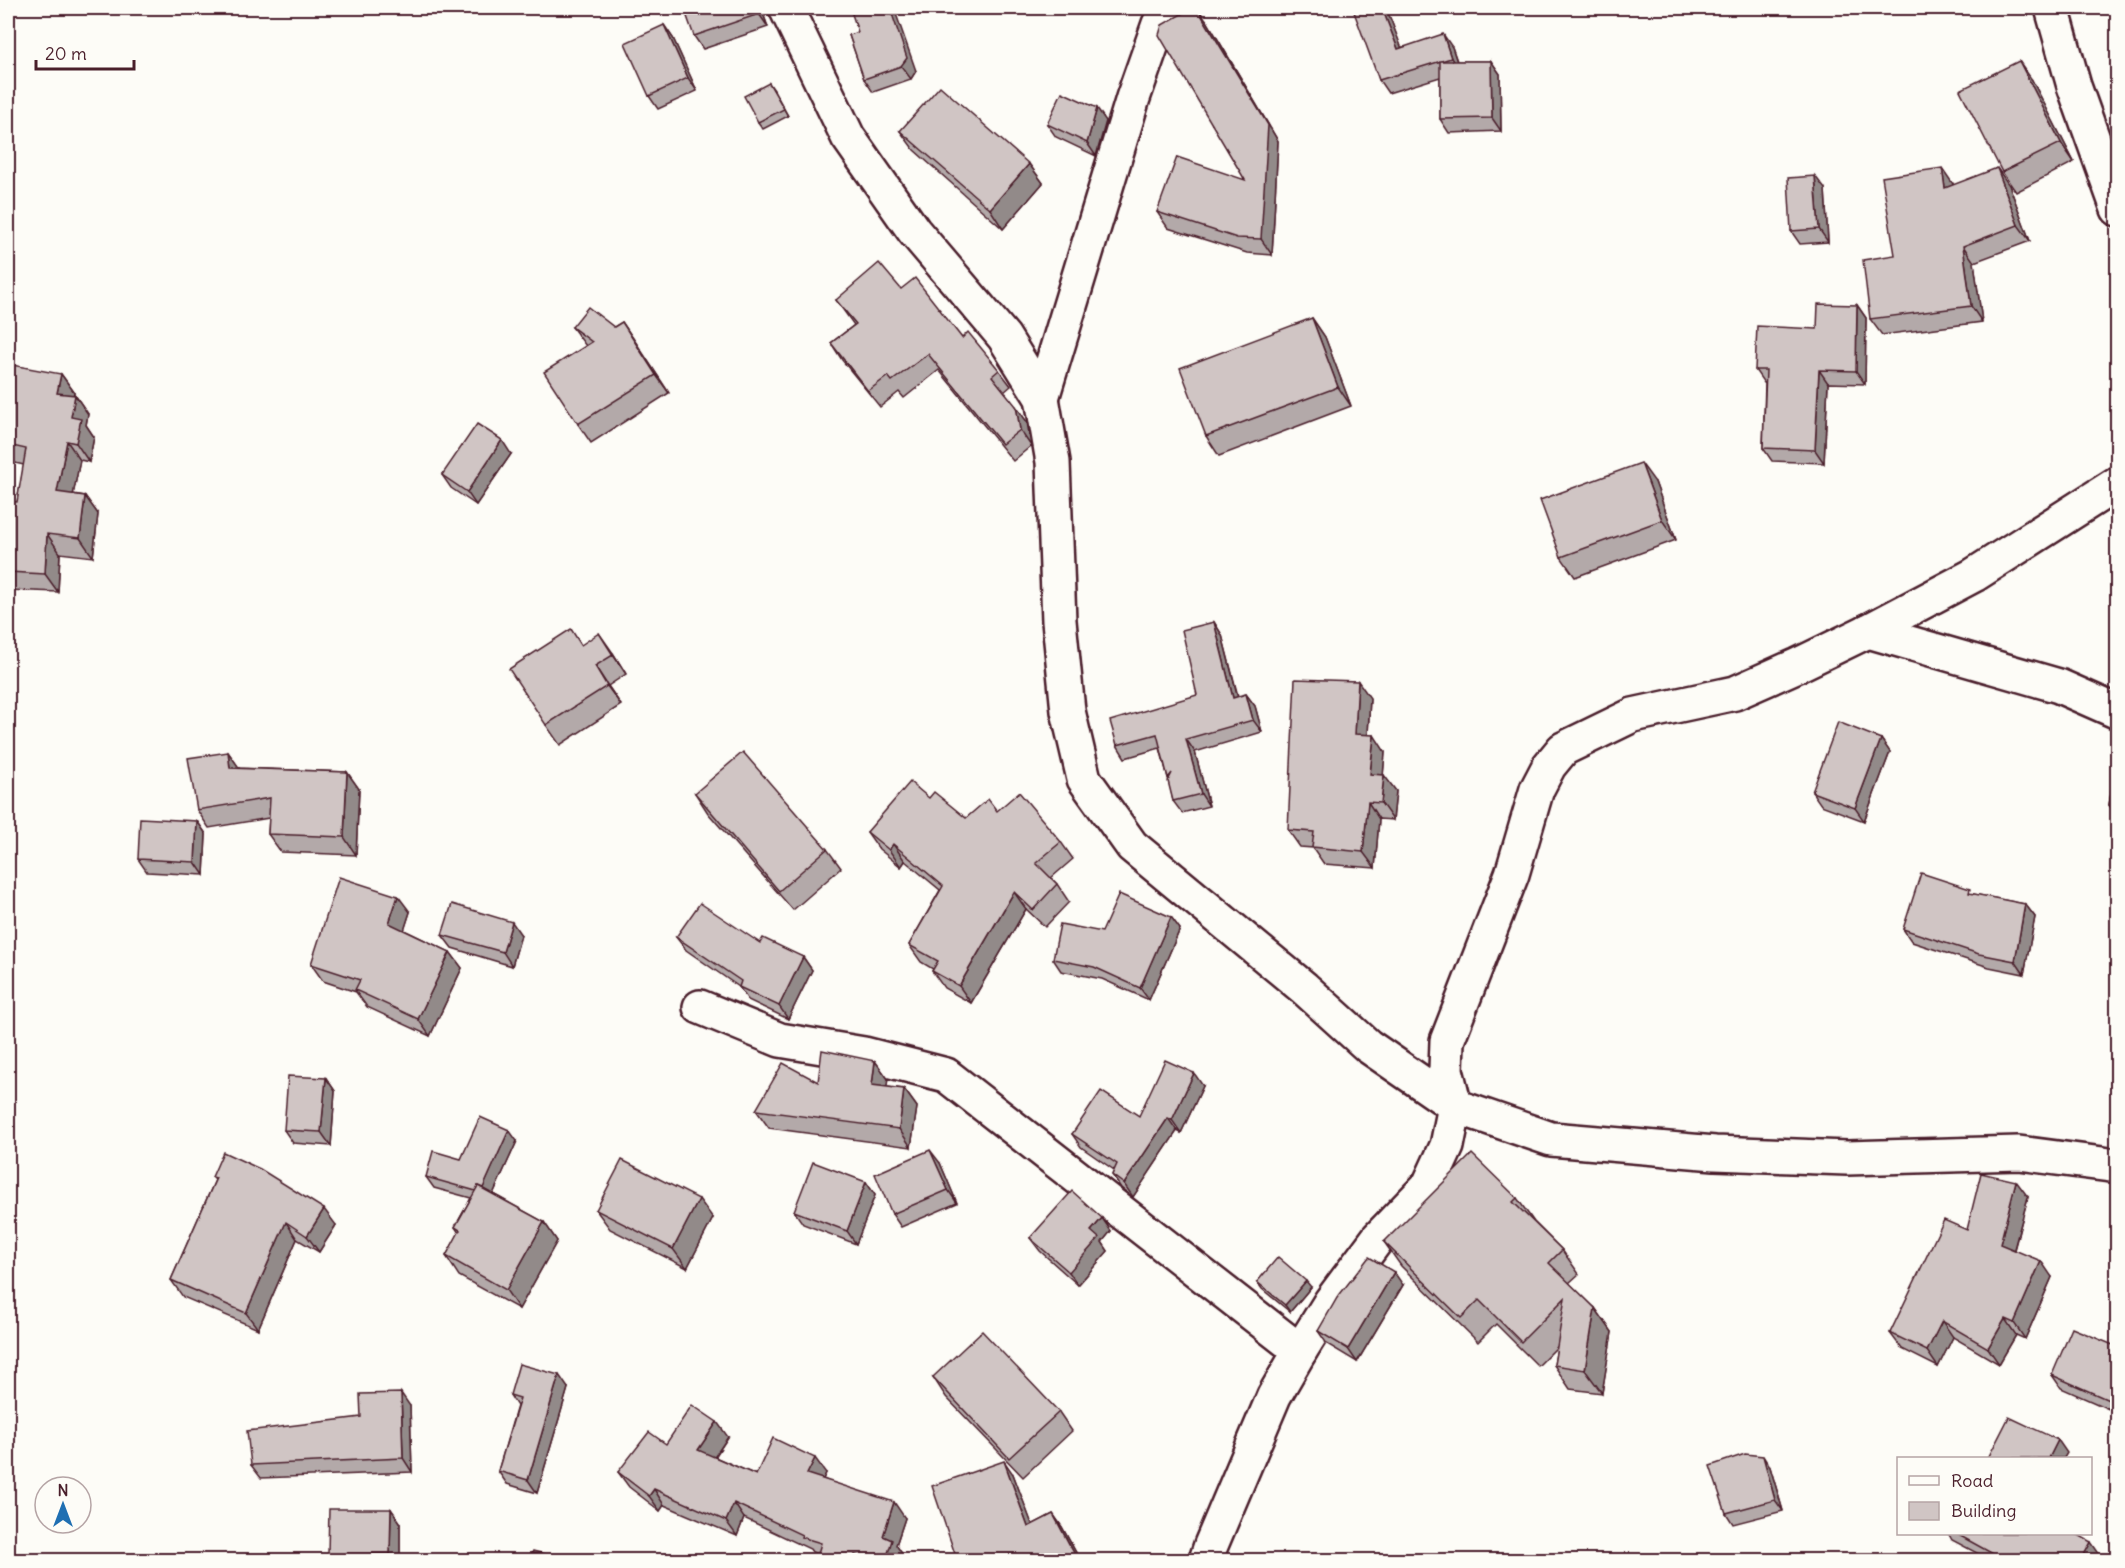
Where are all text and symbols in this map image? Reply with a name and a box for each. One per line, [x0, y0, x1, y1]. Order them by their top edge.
scale bar [36, 33, 134, 71]
text: 20 m [45, 42, 87, 65]
legend [1897, 1457, 2092, 1535]
text: Road [1951, 1469, 1994, 1492]
north arrow [33, 1475, 93, 1535]
text: N [57, 1480, 69, 1500]
text: Building [1951, 1499, 2016, 1522]

